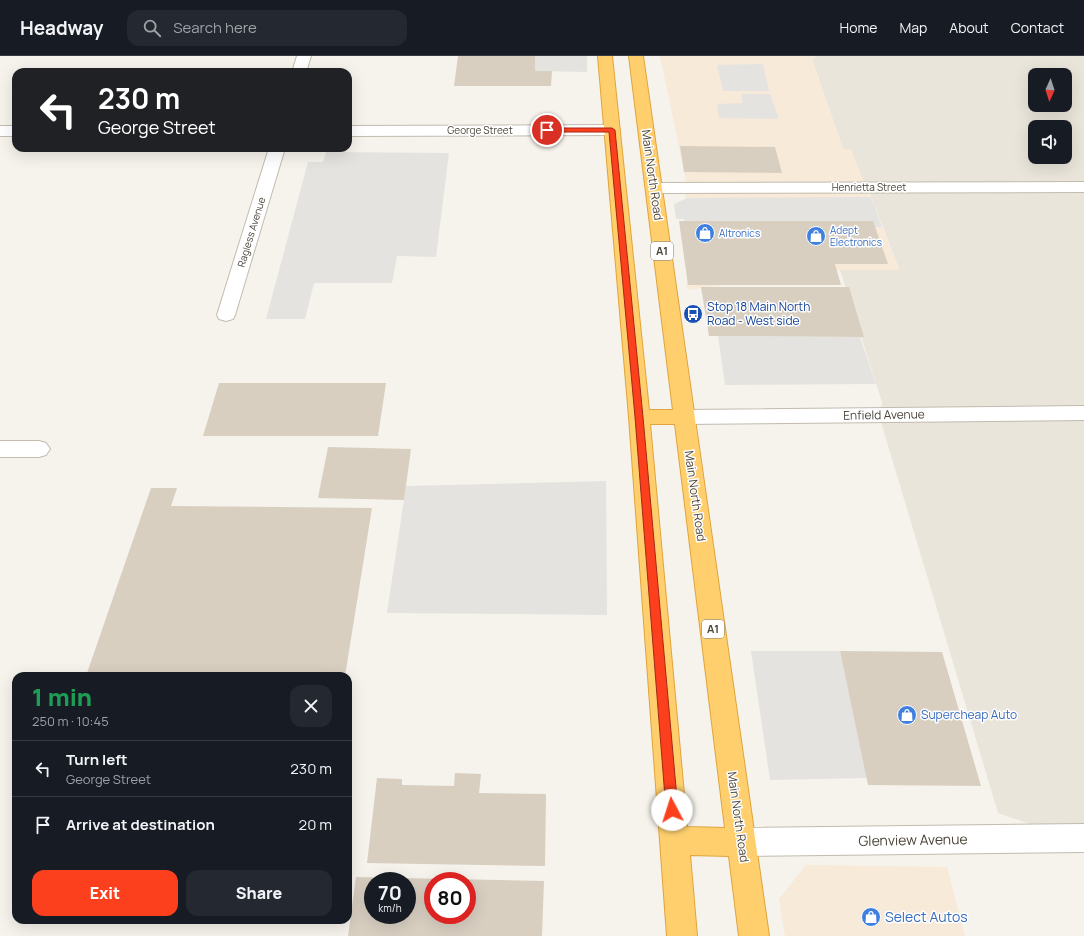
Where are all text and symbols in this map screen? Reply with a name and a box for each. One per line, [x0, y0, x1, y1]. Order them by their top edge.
search box [127, 10, 407, 46]
text: Headway [20, 15, 103, 41]
icon: search [141, 17, 163, 39]
text: Search here [173, 17, 257, 38]
text: Home [840, 18, 877, 37]
text: Map [899, 18, 927, 37]
text: About [949, 18, 989, 37]
text: Contact [1011, 18, 1064, 37]
north arrow [1028, 68, 1072, 112]
map controls [1028, 68, 1072, 164]
text: 230 m [98, 79, 180, 117]
icon: left [32, 84, 84, 136]
pin [530, 113, 564, 147]
text: George Street [98, 115, 216, 139]
icon: arrive [536, 119, 558, 141]
button: sound [1028, 120, 1072, 164]
street label: George Street [447, 123, 513, 137]
street label: Main North Road [638, 128, 667, 221]
street label: Henrietta Street [832, 180, 906, 194]
street label: Ragless Avenue [234, 195, 268, 269]
shop icon: Altronics [694, 222, 716, 244]
place label: Adept Electronics [830, 223, 882, 249]
shop icon: Adept Electronics [805, 225, 827, 247]
place label: Altronics [719, 226, 760, 240]
road number: A1 [651, 242, 673, 260]
place label: Stop 18 Main North Road - West side [707, 298, 810, 329]
bus stop icon: Stop 18 Main North Road - West side [682, 303, 704, 325]
street label: Enfield Avenue [843, 405, 925, 424]
street label: Main North Road [681, 449, 710, 542]
road number: A1 [702, 620, 724, 638]
text: 1 min [32, 680, 92, 713]
button: close [290, 685, 332, 727]
shop icon: Supercheap Auto [896, 704, 918, 726]
place label: Supercheap Auto [921, 706, 1017, 723]
text: 250 m · 10:45 [32, 712, 109, 730]
text: Turn left [66, 749, 128, 770]
icon: left [32, 758, 54, 780]
text: 230 m [290, 758, 332, 779]
text: George Street [66, 770, 151, 788]
street label: Main North Road [724, 770, 753, 863]
position arrow [651, 789, 693, 831]
icon: arrive [32, 814, 54, 836]
text: Arrive at destination [66, 814, 215, 835]
text: 20 m [299, 814, 332, 835]
street label: Glenview Avenue [858, 829, 968, 850]
button: Exit [32, 870, 178, 916]
button: Share [186, 870, 332, 916]
speed limit sign: 80 [424, 872, 476, 924]
text: 70 [378, 879, 402, 906]
text: km/h [378, 901, 402, 915]
shop icon: Select Autos [860, 906, 882, 928]
place label: Select Autos [885, 907, 968, 926]

